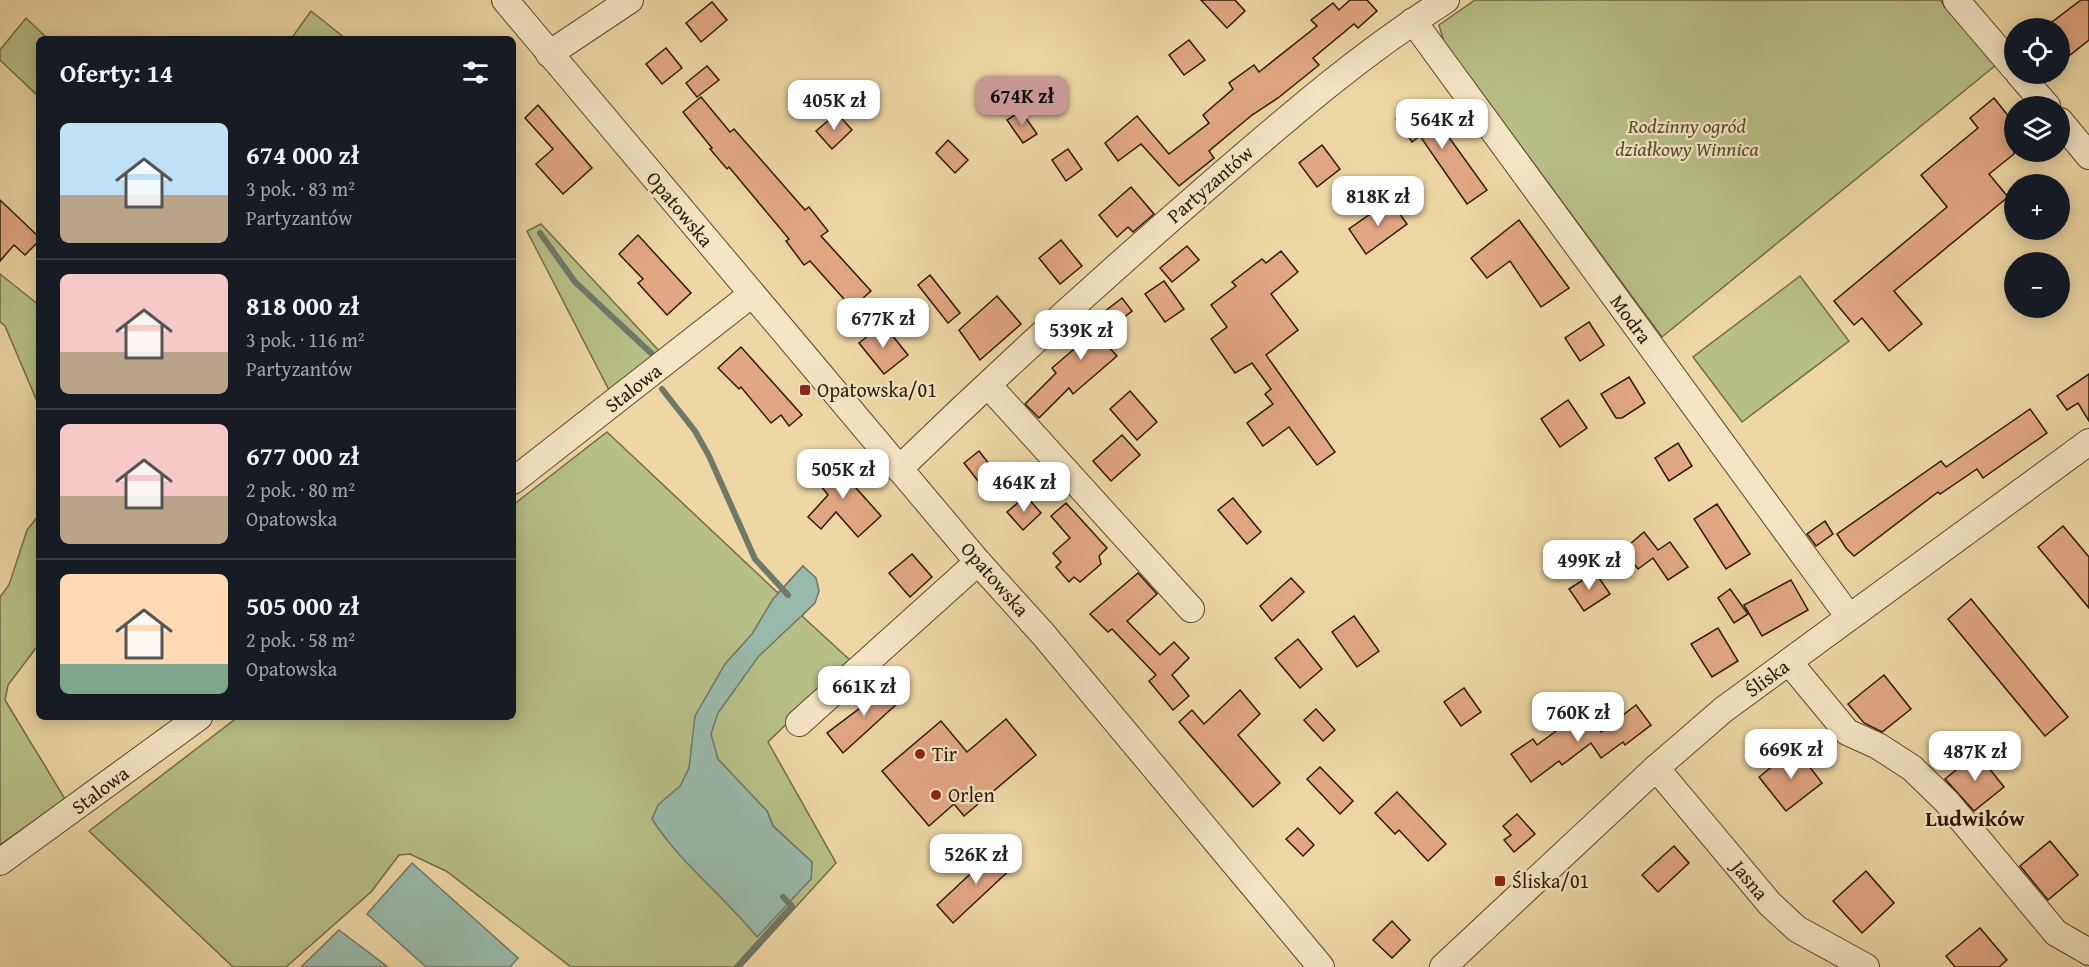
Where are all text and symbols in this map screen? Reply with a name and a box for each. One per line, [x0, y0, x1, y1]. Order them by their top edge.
map controls [2004, 18, 2070, 318]
button: locate [2004, 18, 2070, 84]
text: Oferty: 14 [60, 53, 173, 92]
icon: filters [459, 56, 492, 89]
pin: 674K zł [967, 76, 1077, 127]
pin: 405K zł [779, 80, 889, 131]
text: 674K zł [990, 81, 1054, 110]
text: 405K zł [802, 85, 866, 114]
button: layers [2004, 96, 2070, 162]
pin: 564K zł [1387, 99, 1497, 150]
text: 564K zł [1410, 104, 1474, 133]
park label: Rodzinny ogród działkowy Winnica [1615, 111, 1760, 163]
text: 674 000 zł [246, 135, 359, 174]
street label: Partyzantów [1160, 137, 1260, 229]
icon: home [108, 147, 180, 219]
street label: Opatowska [640, 164, 721, 253]
text: 3 pok. · 83 m² [246, 174, 355, 203]
button: + [2004, 174, 2070, 240]
pin: 818K zł [1323, 176, 1433, 227]
text: 818K zł [1346, 181, 1410, 210]
text: Partyzantów [246, 203, 352, 232]
button: − [2004, 252, 2070, 318]
text: 818 000 zł [246, 286, 359, 325]
street label: Modra [1604, 288, 1660, 350]
icon: home [108, 298, 180, 370]
pin: 677K zł [828, 298, 938, 349]
text: 677K zł [851, 303, 915, 332]
pin: 539K zł [1026, 310, 1136, 361]
text: 539K zł [1049, 315, 1113, 344]
text: 3 pok. · 116 m² [246, 325, 365, 354]
text: Partyzantów [246, 354, 352, 383]
street label: Stalowa [598, 356, 668, 419]
place label: Opatowska/01 [817, 375, 937, 404]
marker: Opatowska/01 [798, 383, 812, 397]
text: 677 000 zł [246, 436, 359, 475]
icon: home [108, 448, 180, 520]
pin: 505K zł [788, 449, 898, 500]
text: 505K zł [811, 454, 875, 483]
pin: 464K zł [969, 462, 1079, 513]
text: 464K zł [992, 467, 1056, 496]
text: 2 pok. · 80 m² [246, 475, 355, 504]
text: Opatowska [246, 504, 337, 533]
street label: Opatowska [955, 535, 1037, 623]
pin: 499K zł [1534, 540, 1644, 591]
text: 499K zł [1557, 545, 1621, 574]
text: 505 000 zł [246, 586, 359, 625]
icon: home [108, 598, 180, 670]
text: 2 pok. · 58 m² [246, 625, 355, 654]
street label: Śliska [1739, 651, 1795, 704]
text: Opatowska [246, 654, 337, 683]
pin: 661K zł [809, 666, 919, 717]
text: 661K zł [832, 671, 896, 700]
pin: 760K zł [1523, 692, 1633, 743]
text: 760K zł [1546, 697, 1610, 726]
pin: 669K zł [1736, 729, 1846, 780]
pin: 487K zł [1920, 731, 2030, 782]
text: 669K zł [1759, 734, 1823, 763]
text: 487K zł [1943, 736, 2007, 765]
place label: Tir [932, 739, 957, 768]
marker: Tir [913, 747, 927, 761]
street label: Stalowa [65, 758, 135, 821]
place label: Orlen [948, 780, 995, 809]
marker: Orlen [929, 788, 943, 802]
district label: Ludwików [1925, 802, 2025, 834]
pin: 526K zł [921, 834, 1031, 885]
text: 526K zł [944, 839, 1008, 868]
street label: Jasna [1723, 851, 1776, 906]
place label: Śliska/01 [1512, 866, 1589, 895]
marker: Śliska/01 [1493, 874, 1507, 888]

